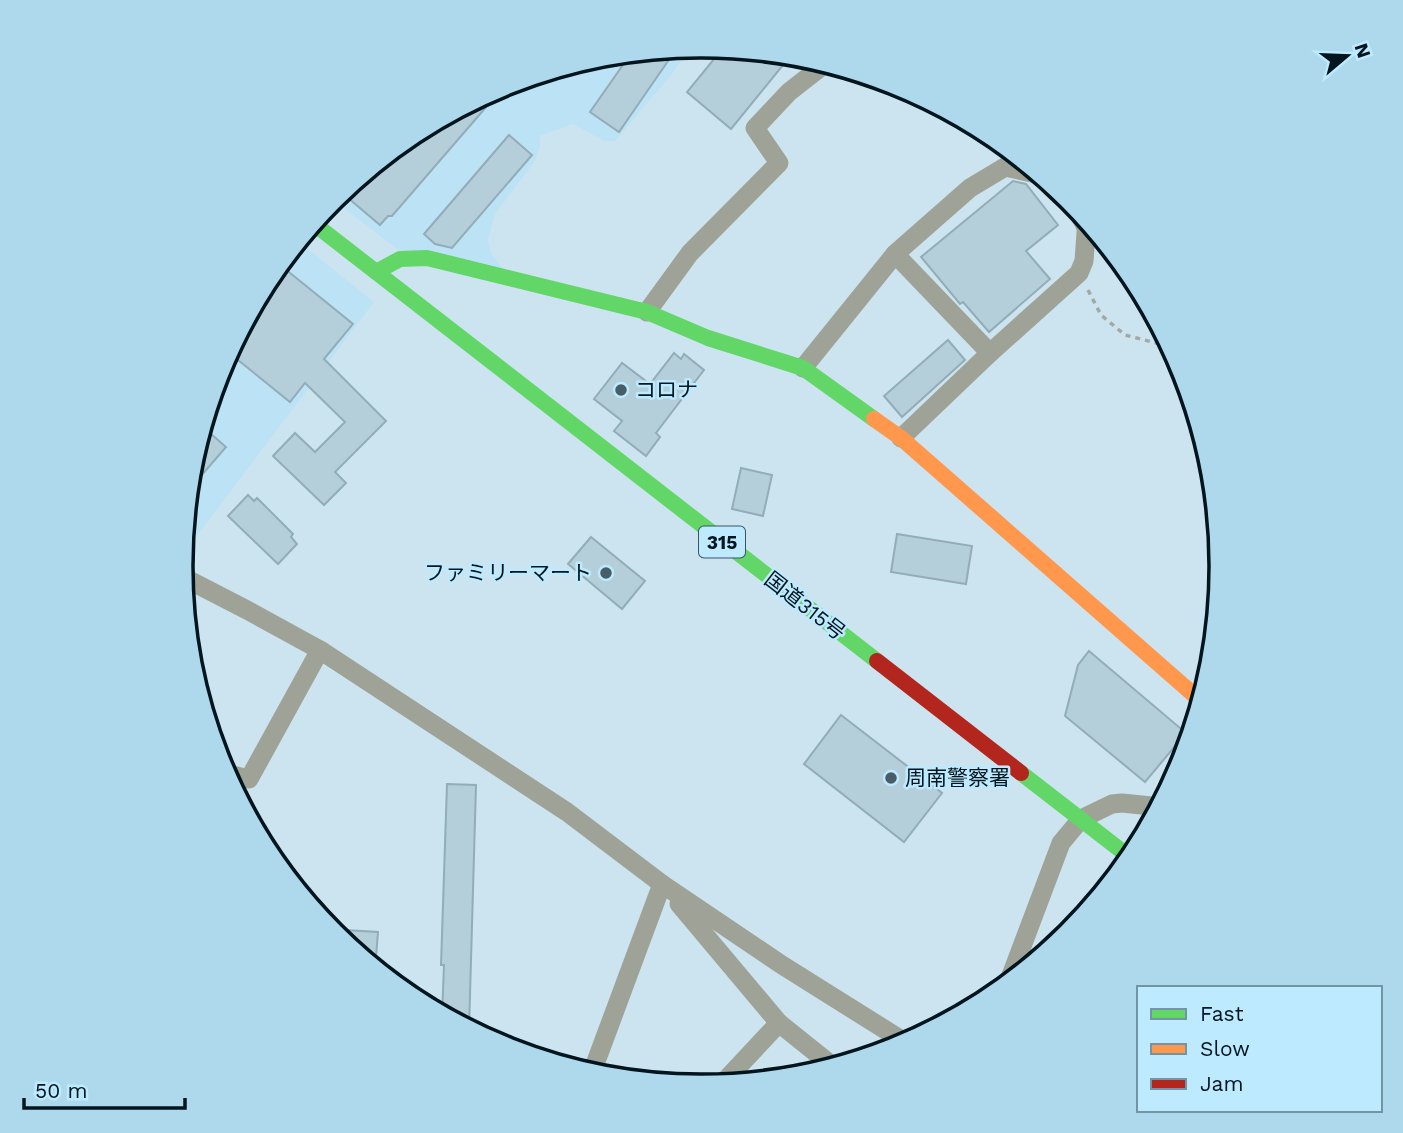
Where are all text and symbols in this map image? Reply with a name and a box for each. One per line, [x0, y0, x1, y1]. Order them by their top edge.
north arrow [1312, 21, 1382, 91]
text: N [1349, 40, 1376, 61]
place label: コロナ [635, 377, 698, 402]
marker: コロナ [613, 382, 629, 398]
road number: 315 [699, 526, 745, 558]
place label: ファミリーマート [424, 560, 592, 585]
marker: ファミリーマート [598, 565, 614, 581]
street label: 国道315号 [760, 566, 851, 645]
place label: 周南警察署 [905, 765, 1010, 790]
marker: 周南警察署 [883, 770, 899, 786]
legend [1137, 986, 1382, 1112]
text: Fast [1200, 1001, 1244, 1026]
text: Slow [1200, 1036, 1250, 1061]
scale bar [24, 1066, 186, 1110]
text: Jam [1200, 1071, 1243, 1096]
text: 50 m [35, 1078, 87, 1103]

